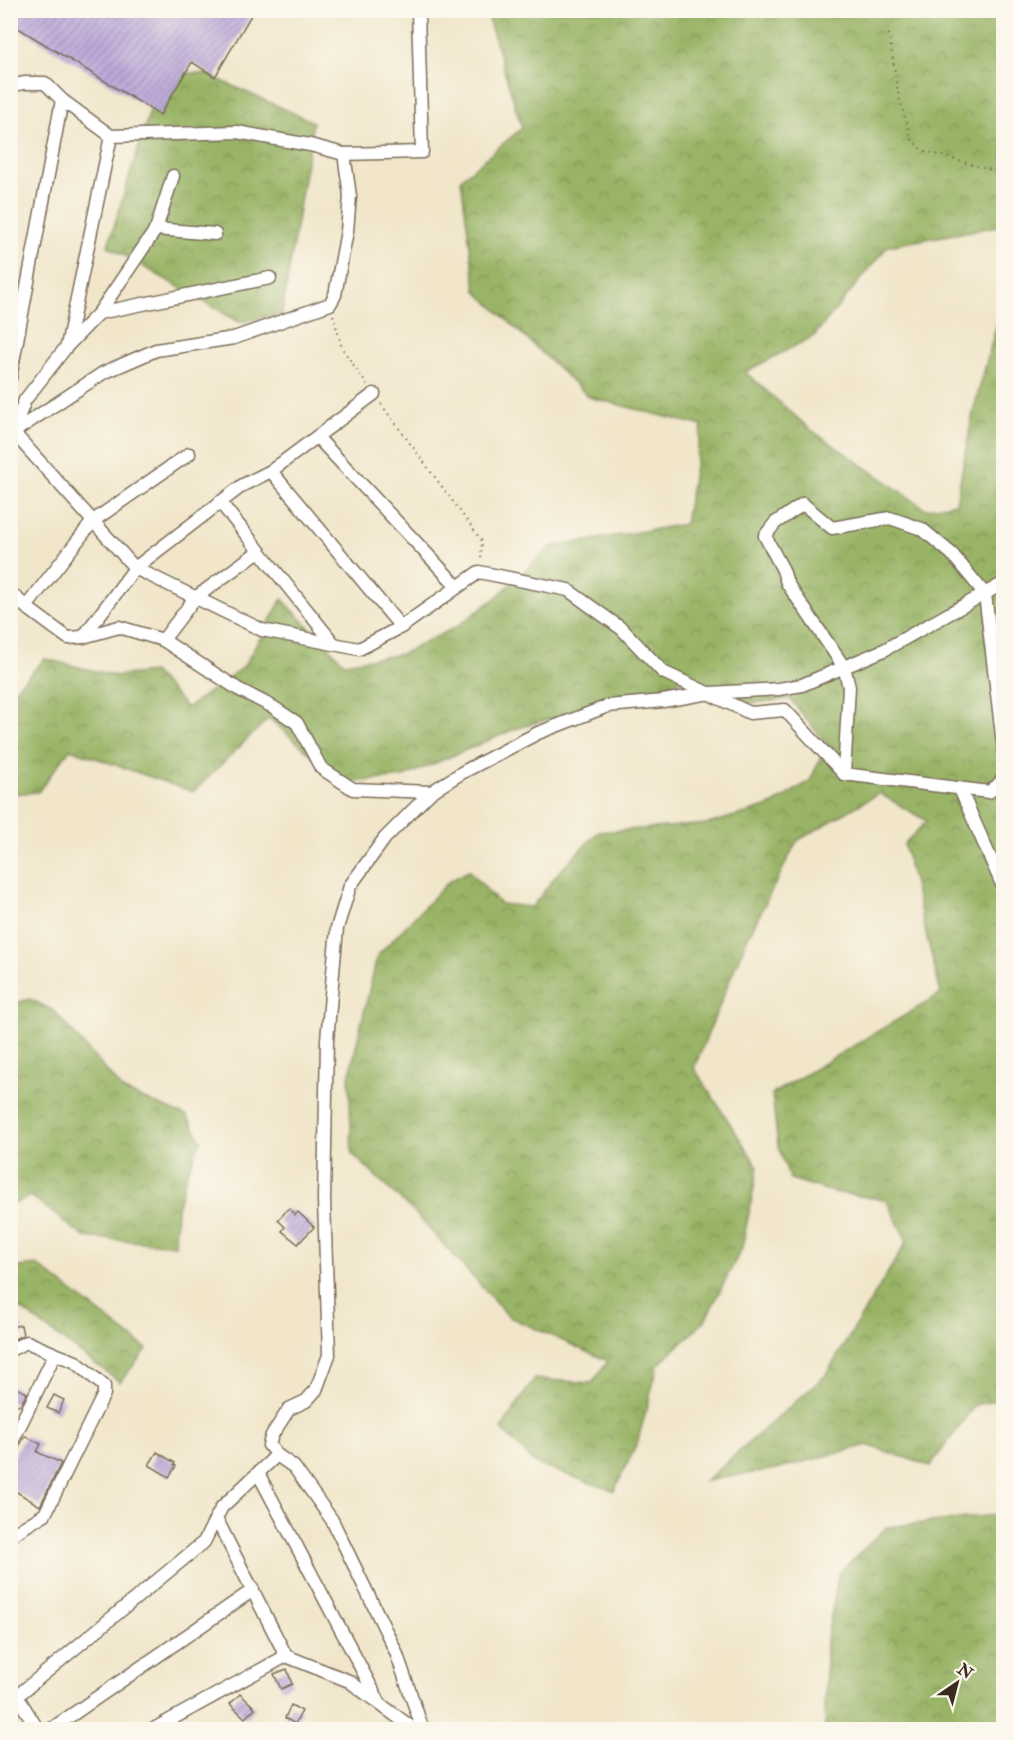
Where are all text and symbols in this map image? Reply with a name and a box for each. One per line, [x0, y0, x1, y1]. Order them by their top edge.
north arrow [927, 1653, 987, 1713]
text: N [953, 1659, 977, 1684]

